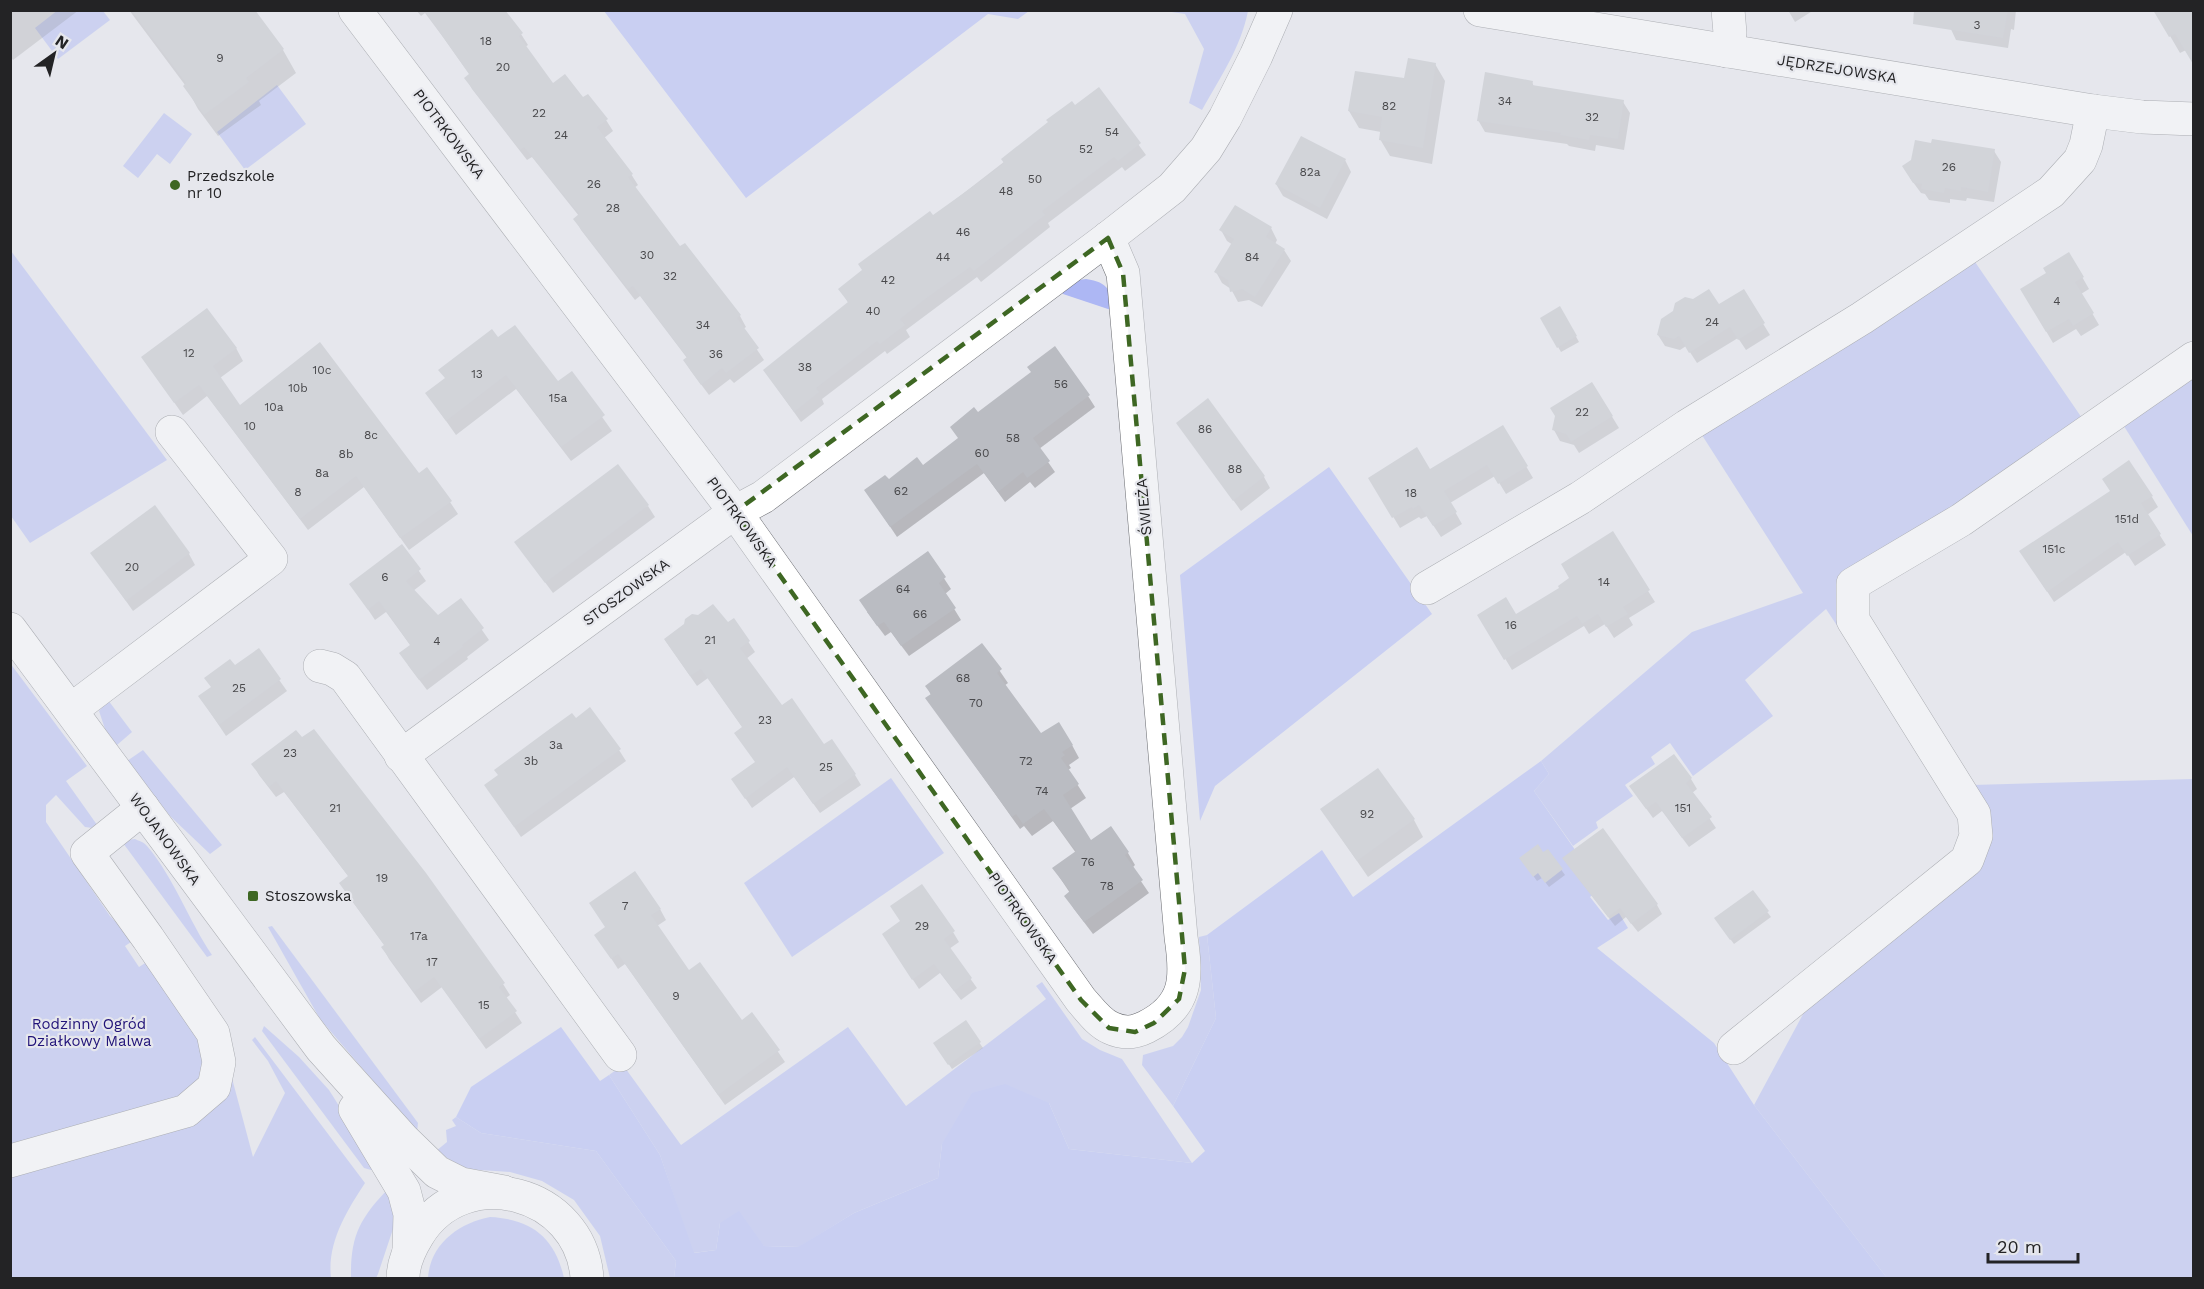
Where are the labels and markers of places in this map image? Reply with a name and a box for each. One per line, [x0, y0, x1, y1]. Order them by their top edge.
place label: Przedszkole nr 10 [187, 167, 275, 202]
marker: Przedszkole nr 10 [168, 178, 182, 192]
place label: Stoszowska [265, 887, 352, 905]
marker: Stoszowska [246, 889, 260, 903]

